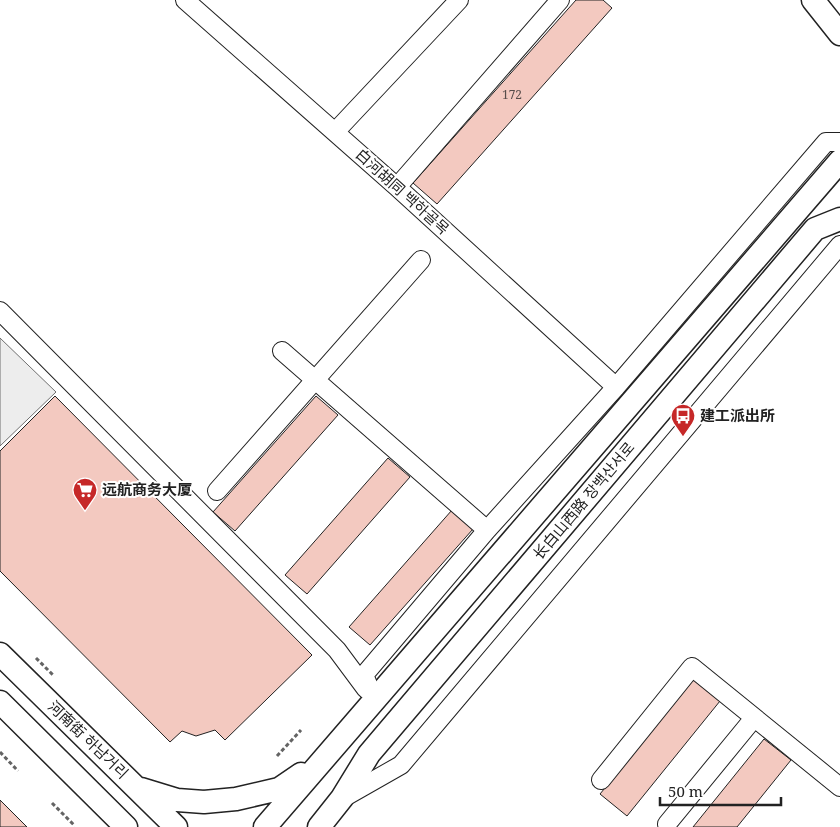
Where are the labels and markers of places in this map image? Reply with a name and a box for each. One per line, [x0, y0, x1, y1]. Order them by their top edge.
bus stop icon: 建工派出所 [670, 403, 696, 437]
place label: 建工派出所 [700, 405, 775, 425]
supermarket icon: 远航商务大厦 [72, 477, 98, 511]
place label: 远航商务大厦 [102, 479, 192, 499]

